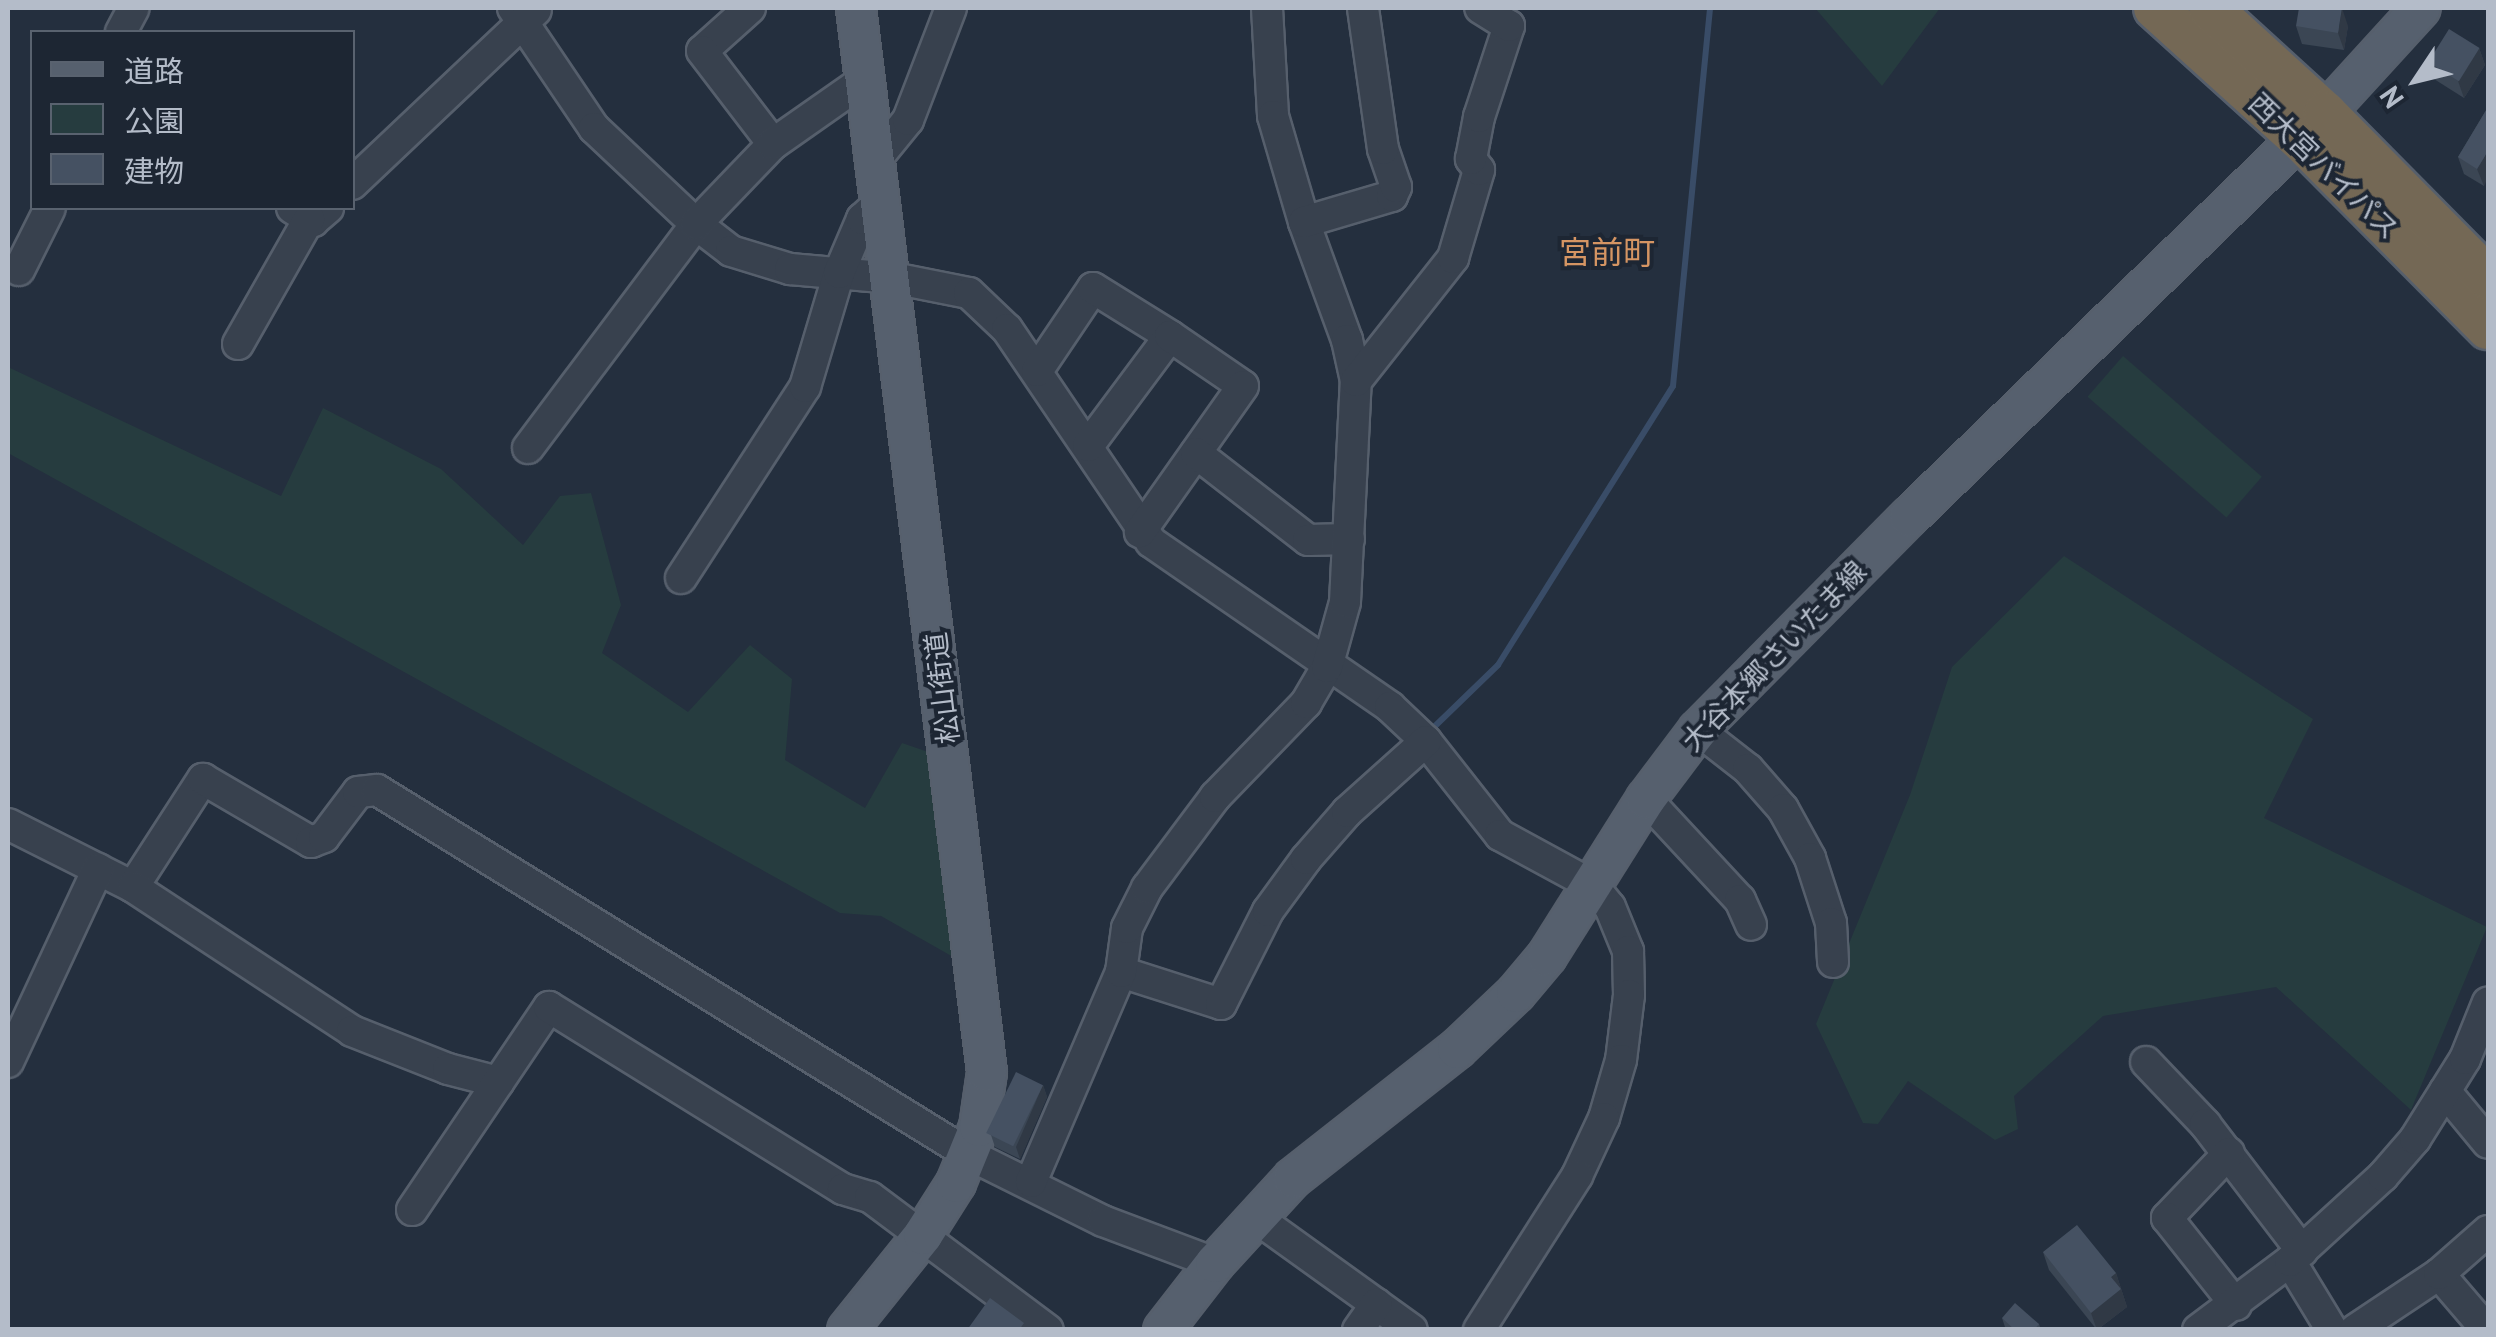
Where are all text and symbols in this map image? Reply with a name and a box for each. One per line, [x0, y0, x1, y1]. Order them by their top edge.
legend [30, 30, 355, 210]
north arrow [2366, 30, 2466, 130]
text: 道路 [124, 51, 184, 90]
text: N [2371, 79, 2411, 116]
street label: 西大宮バイパス [2242, 86, 2406, 246]
text: 公園 [124, 101, 184, 140]
text: 建物 [124, 151, 184, 190]
district label: 宮前町 [1559, 233, 1655, 271]
street label: 大谷本郷さいたま線 [1674, 554, 1874, 758]
street label: 松山街道 [919, 630, 965, 746]

